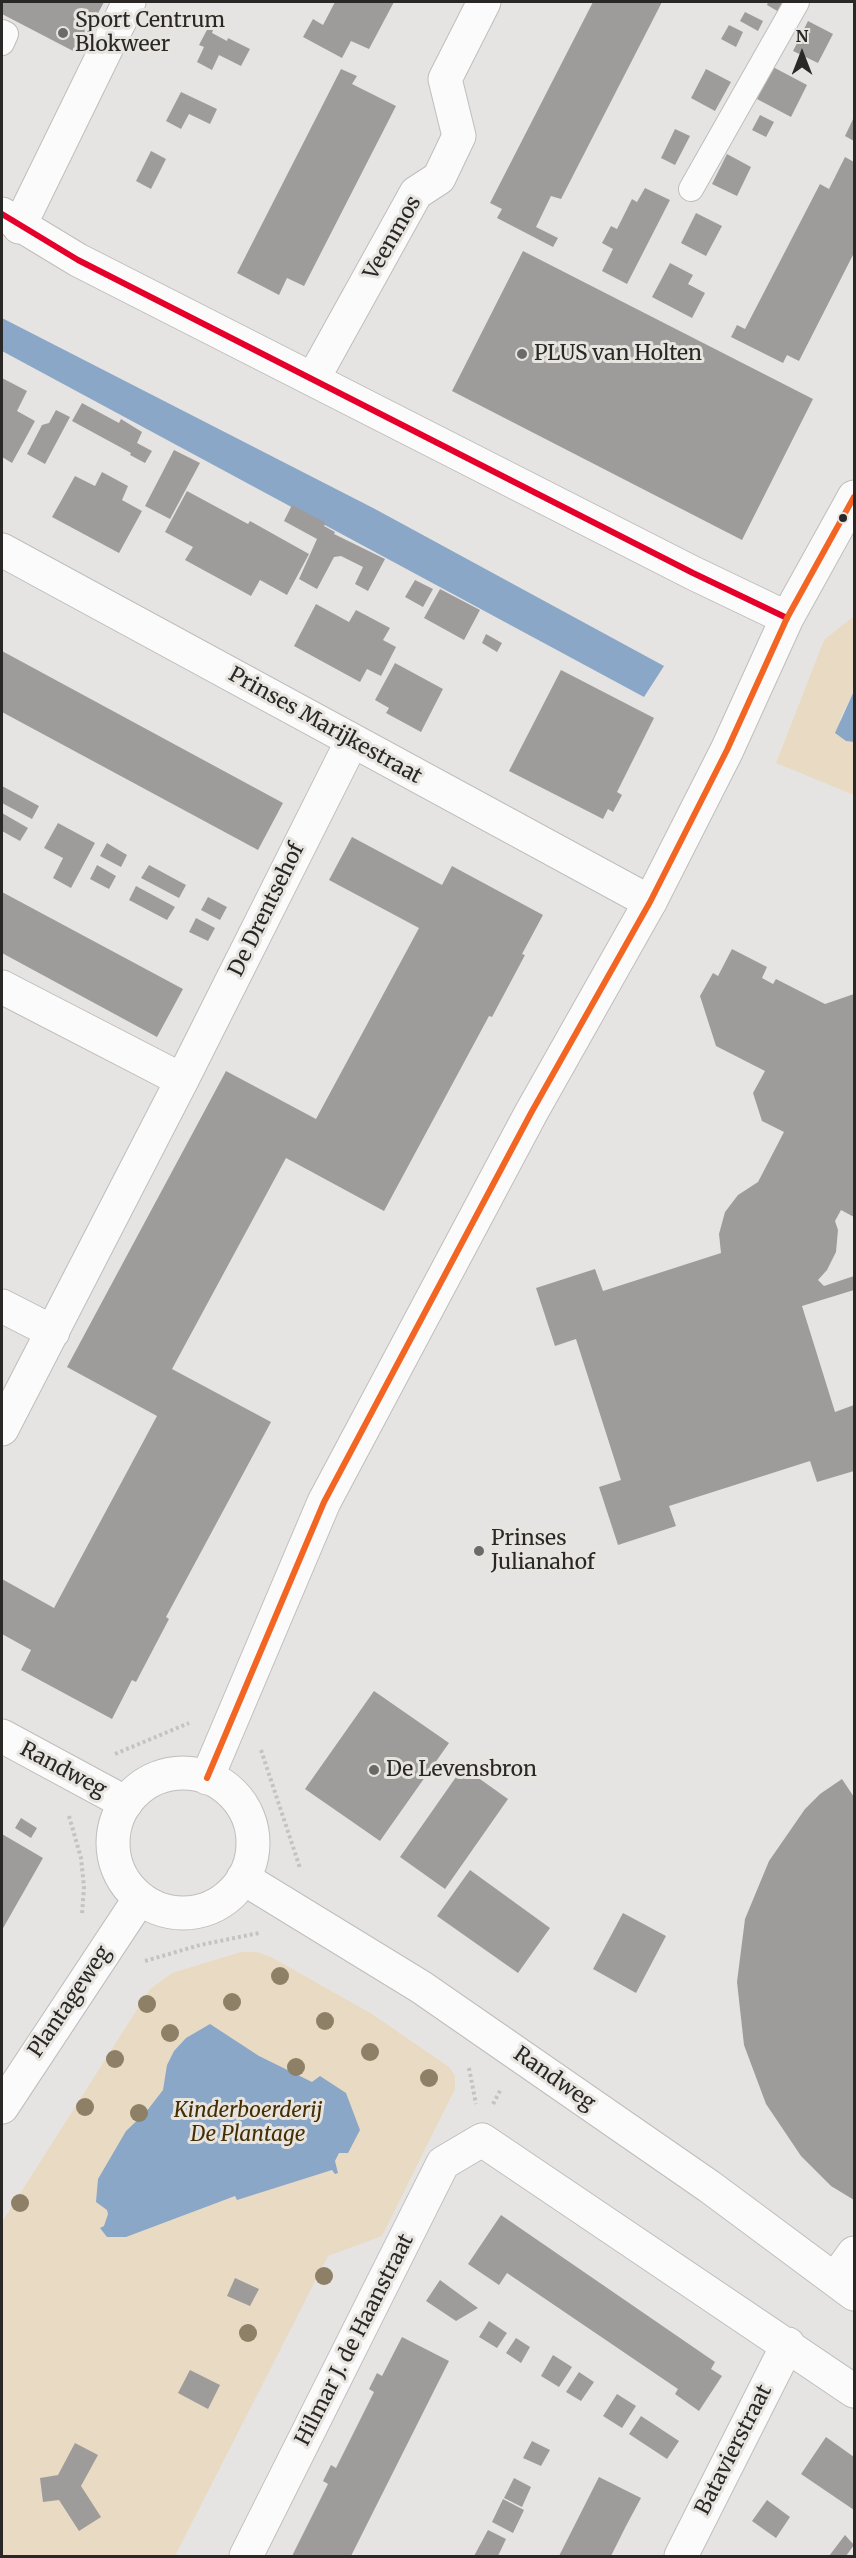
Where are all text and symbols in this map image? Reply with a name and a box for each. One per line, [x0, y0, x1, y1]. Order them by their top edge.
place label: Sport Centrum Blokweer [75, 8, 225, 58]
north arrow [772, 24, 832, 84]
marker: Sport Centrum Blokweer [56, 26, 70, 40]
text: N [796, 26, 808, 46]
street label: Veenmos [359, 192, 427, 284]
place label: PLUS van Holten [534, 341, 702, 367]
marker: PLUS van Holten [515, 347, 529, 361]
unlabelled marker [837, 512, 849, 524]
street label: Prinses Marijkestraat [224, 662, 426, 790]
street label: De Drentsehof [224, 839, 310, 981]
place label: Prinses Julianahof [491, 1526, 595, 1576]
marker: Prinses Julianahof [472, 1544, 486, 1558]
street label: Randweg [16, 1737, 110, 1803]
place label: De Levensbron [386, 1757, 537, 1783]
marker: De Levensbron [367, 1763, 381, 1777]
street label: Plantageweg [23, 1941, 117, 2063]
street label: Randweg [508, 2042, 600, 2116]
park label: Kinderboerderij De Plantage [174, 2098, 322, 2148]
street label: Hilmar J. de Haanstraat [291, 2230, 419, 2450]
street label: Batavierstraat [690, 2381, 778, 2519]

